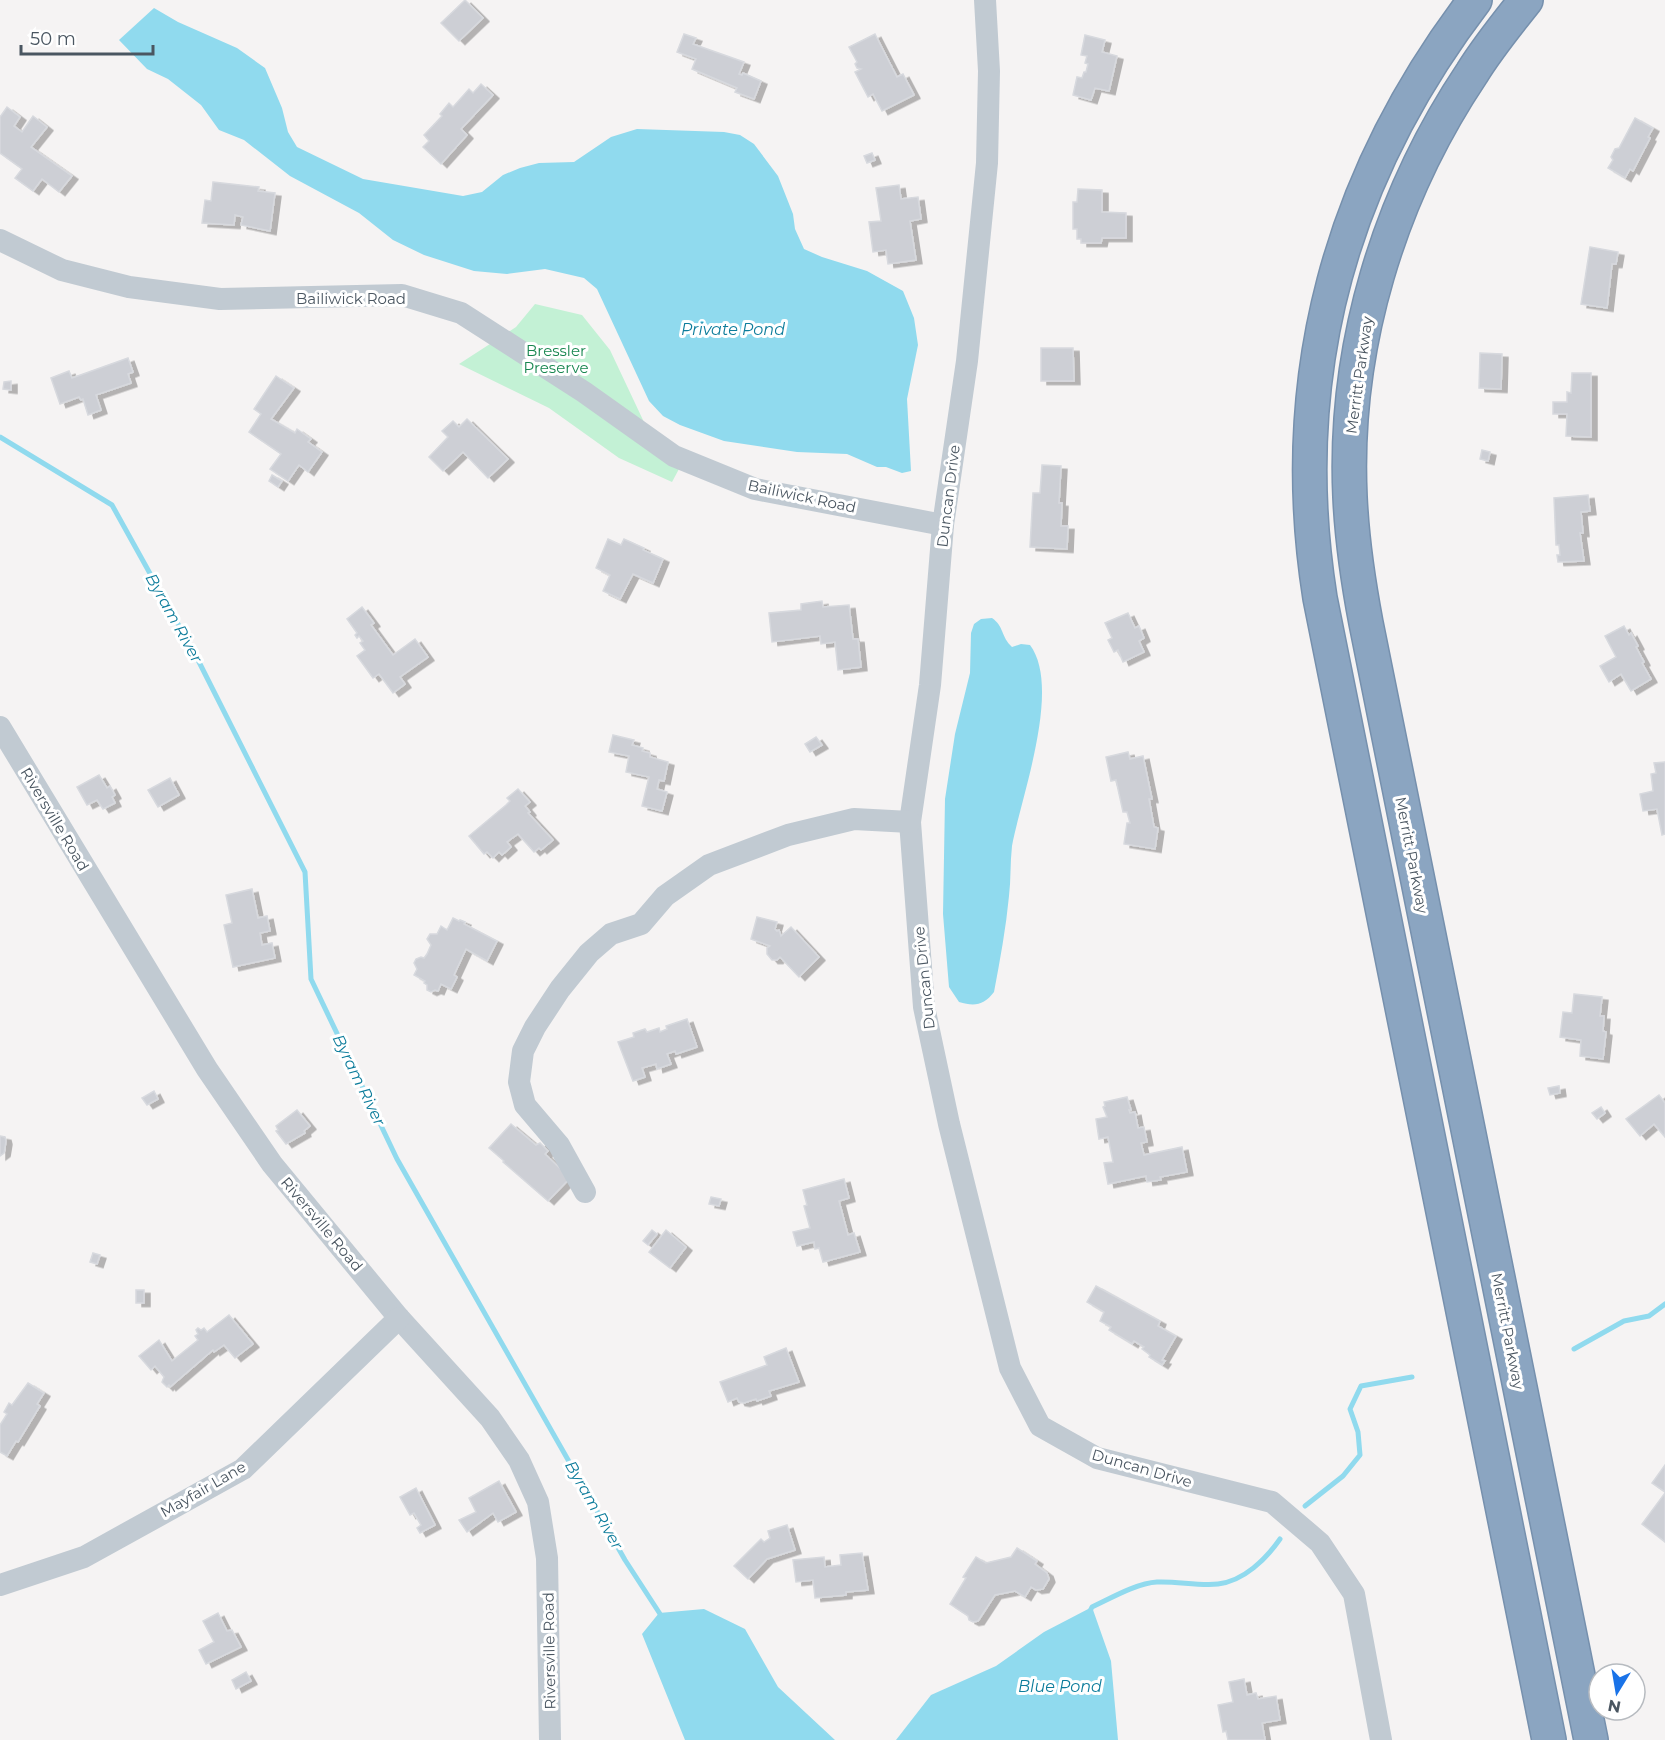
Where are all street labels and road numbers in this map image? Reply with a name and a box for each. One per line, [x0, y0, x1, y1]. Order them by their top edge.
street label: Bailiwick Road [296, 289, 406, 308]
street label: Merritt Parkway [1341, 314, 1377, 435]
street label: Duncan Drive [932, 444, 964, 548]
street label: Bailiwick Road [746, 475, 858, 517]
street label: Riversville Road [17, 764, 93, 874]
street label: Merritt Parkway [1391, 795, 1433, 916]
street label: Duncan Drive [909, 926, 939, 1030]
street label: Riversville Road [277, 1173, 367, 1275]
street label: Merritt Parkway [1487, 1271, 1529, 1392]
street label: Duncan Drive [1090, 1445, 1194, 1491]
street label: Mayfair Lane [157, 1457, 249, 1521]
street label: Riversville Road [538, 1592, 560, 1710]

